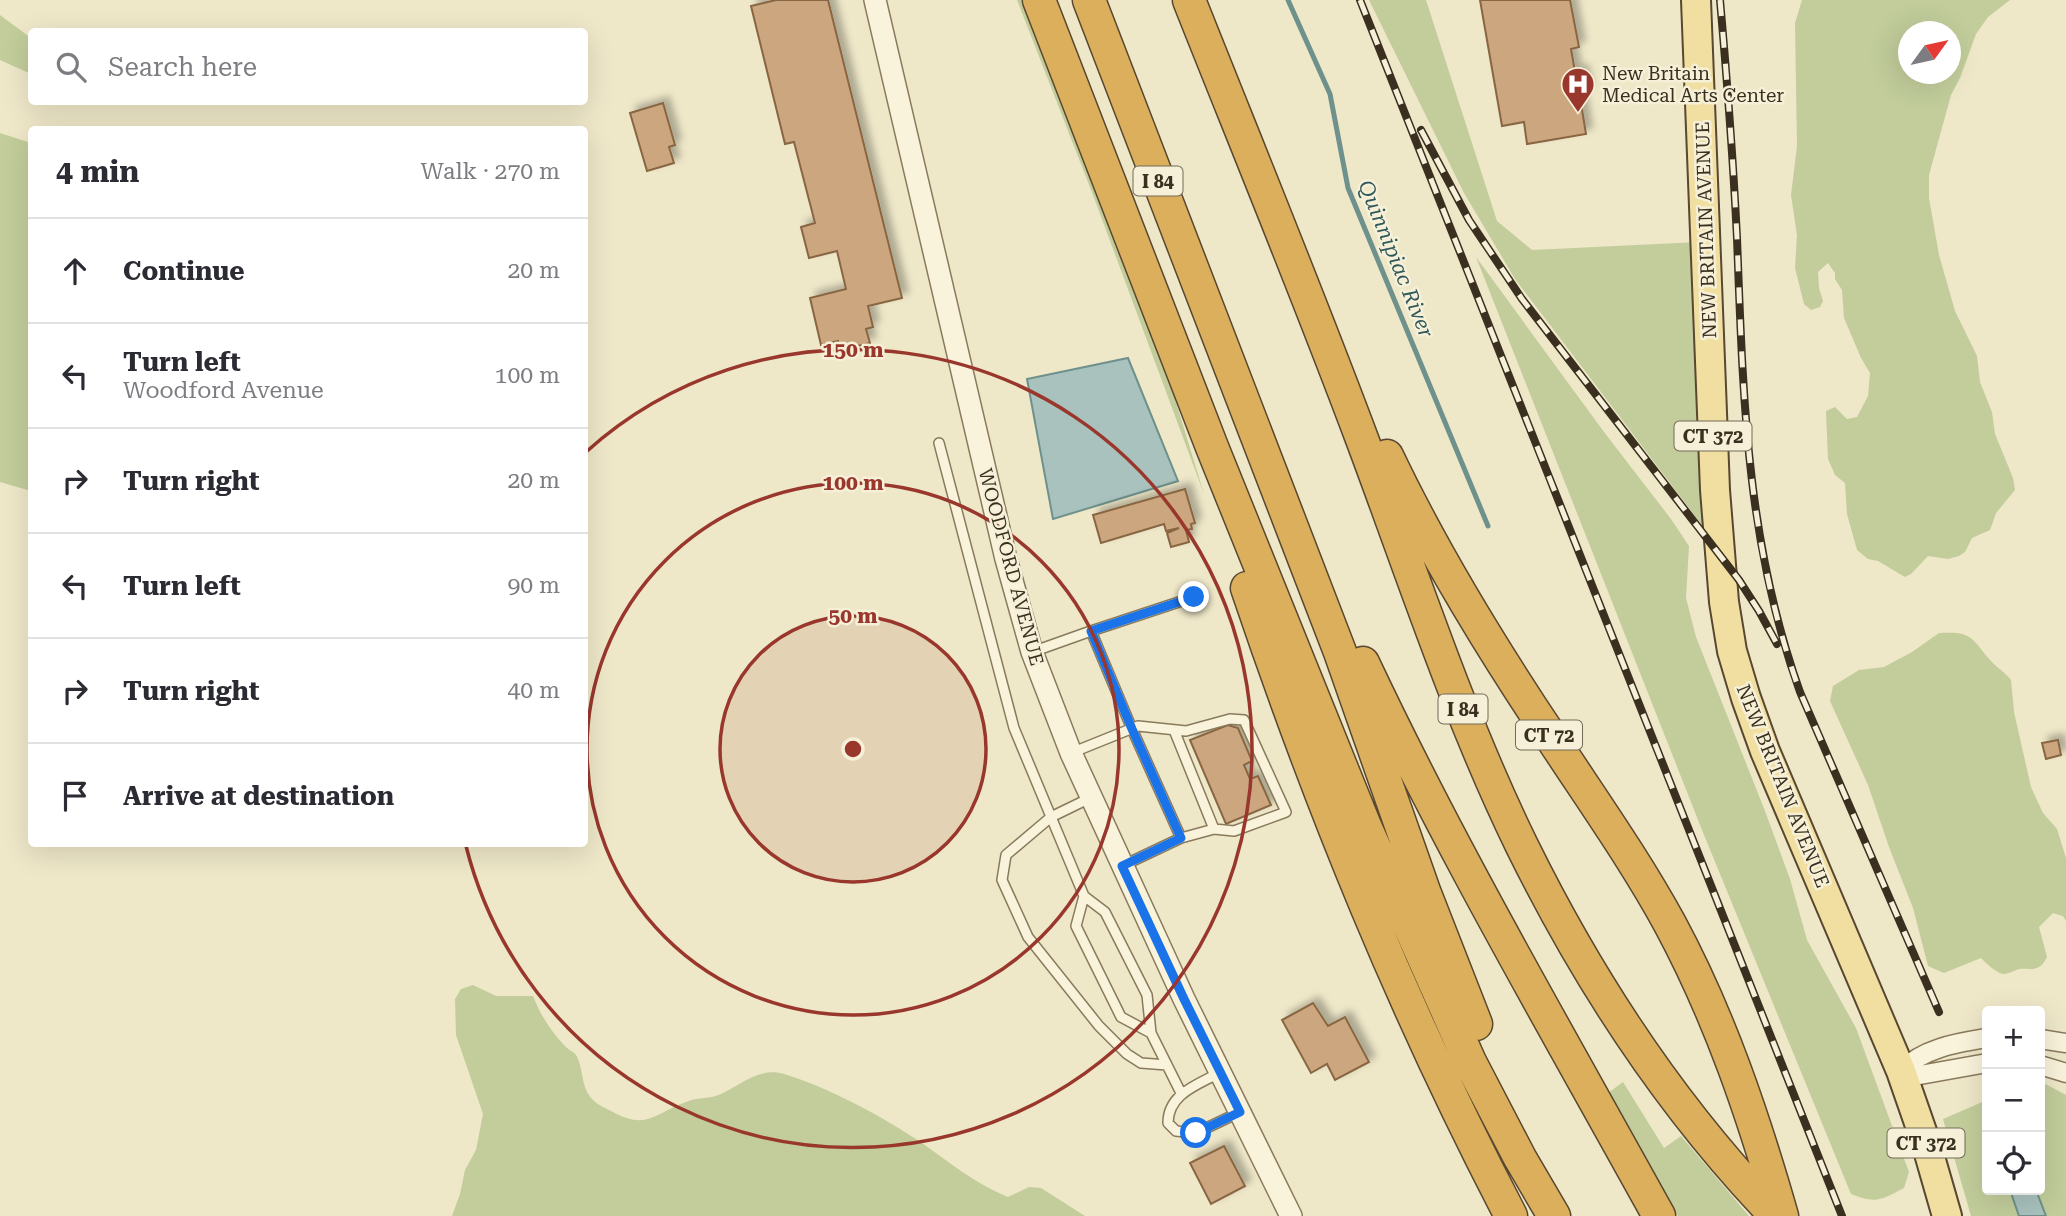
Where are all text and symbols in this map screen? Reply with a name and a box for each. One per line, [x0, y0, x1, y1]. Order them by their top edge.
north arrow [1898, 21, 1961, 84]
search box [28, 28, 588, 105]
icon: search [52, 48, 90, 86]
text: Search here [108, 52, 257, 82]
place label: New Britain Medical Arts Center [1602, 62, 1784, 107]
hospital icon: New Britain Medical Arts Center [1559, 65, 1597, 114]
street label: NEW BRITAIN AVENUE [1691, 121, 1721, 339]
text: 4 min [56, 154, 139, 189]
text: Walk · 270 m [421, 158, 560, 185]
road number: I 84 [1134, 166, 1182, 196]
water label: Quinnipiac River [1353, 177, 1439, 341]
icon: ahead [56, 252, 94, 290]
text: Continue [123, 256, 245, 286]
text: 20 m [507, 257, 560, 284]
text: 150 m [823, 338, 883, 362]
text: Turn left [123, 347, 241, 377]
icon: left [56, 357, 94, 395]
text: 100 m [495, 362, 560, 389]
text: Woodford Avenue [123, 377, 324, 404]
road number: CT 372 [1674, 422, 1752, 450]
icon: right [56, 462, 94, 500]
text: Turn right [123, 466, 259, 496]
street label: WOODFORD AVENUE [974, 466, 1048, 668]
text: 20 m [507, 467, 560, 494]
text: 100 m [823, 471, 883, 495]
icon: left [56, 567, 94, 605]
text: Turn left [123, 571, 241, 601]
text: 90 m [507, 572, 560, 599]
route end [1178, 581, 1209, 612]
text: 50 m [828, 604, 878, 628]
icon: right [56, 672, 94, 710]
text: Turn right [123, 676, 259, 706]
text: 40 m [507, 677, 560, 704]
street label: NEW BRITAIN AVENUE [1732, 681, 1834, 891]
road number: I 84 [1438, 694, 1488, 724]
road number: CT 72 [1516, 720, 1582, 750]
centre of rings [841, 737, 865, 761]
icon: arrive [56, 777, 94, 815]
text: Arrive at destination [123, 781, 394, 811]
map controls [1982, 1006, 2045, 1195]
button: + [1982, 1006, 2045, 1069]
button: − [1982, 1069, 2045, 1132]
route start [1180, 1117, 1211, 1148]
road number: CT 372 [1888, 1128, 1965, 1158]
button: locate [1982, 1132, 2045, 1195]

